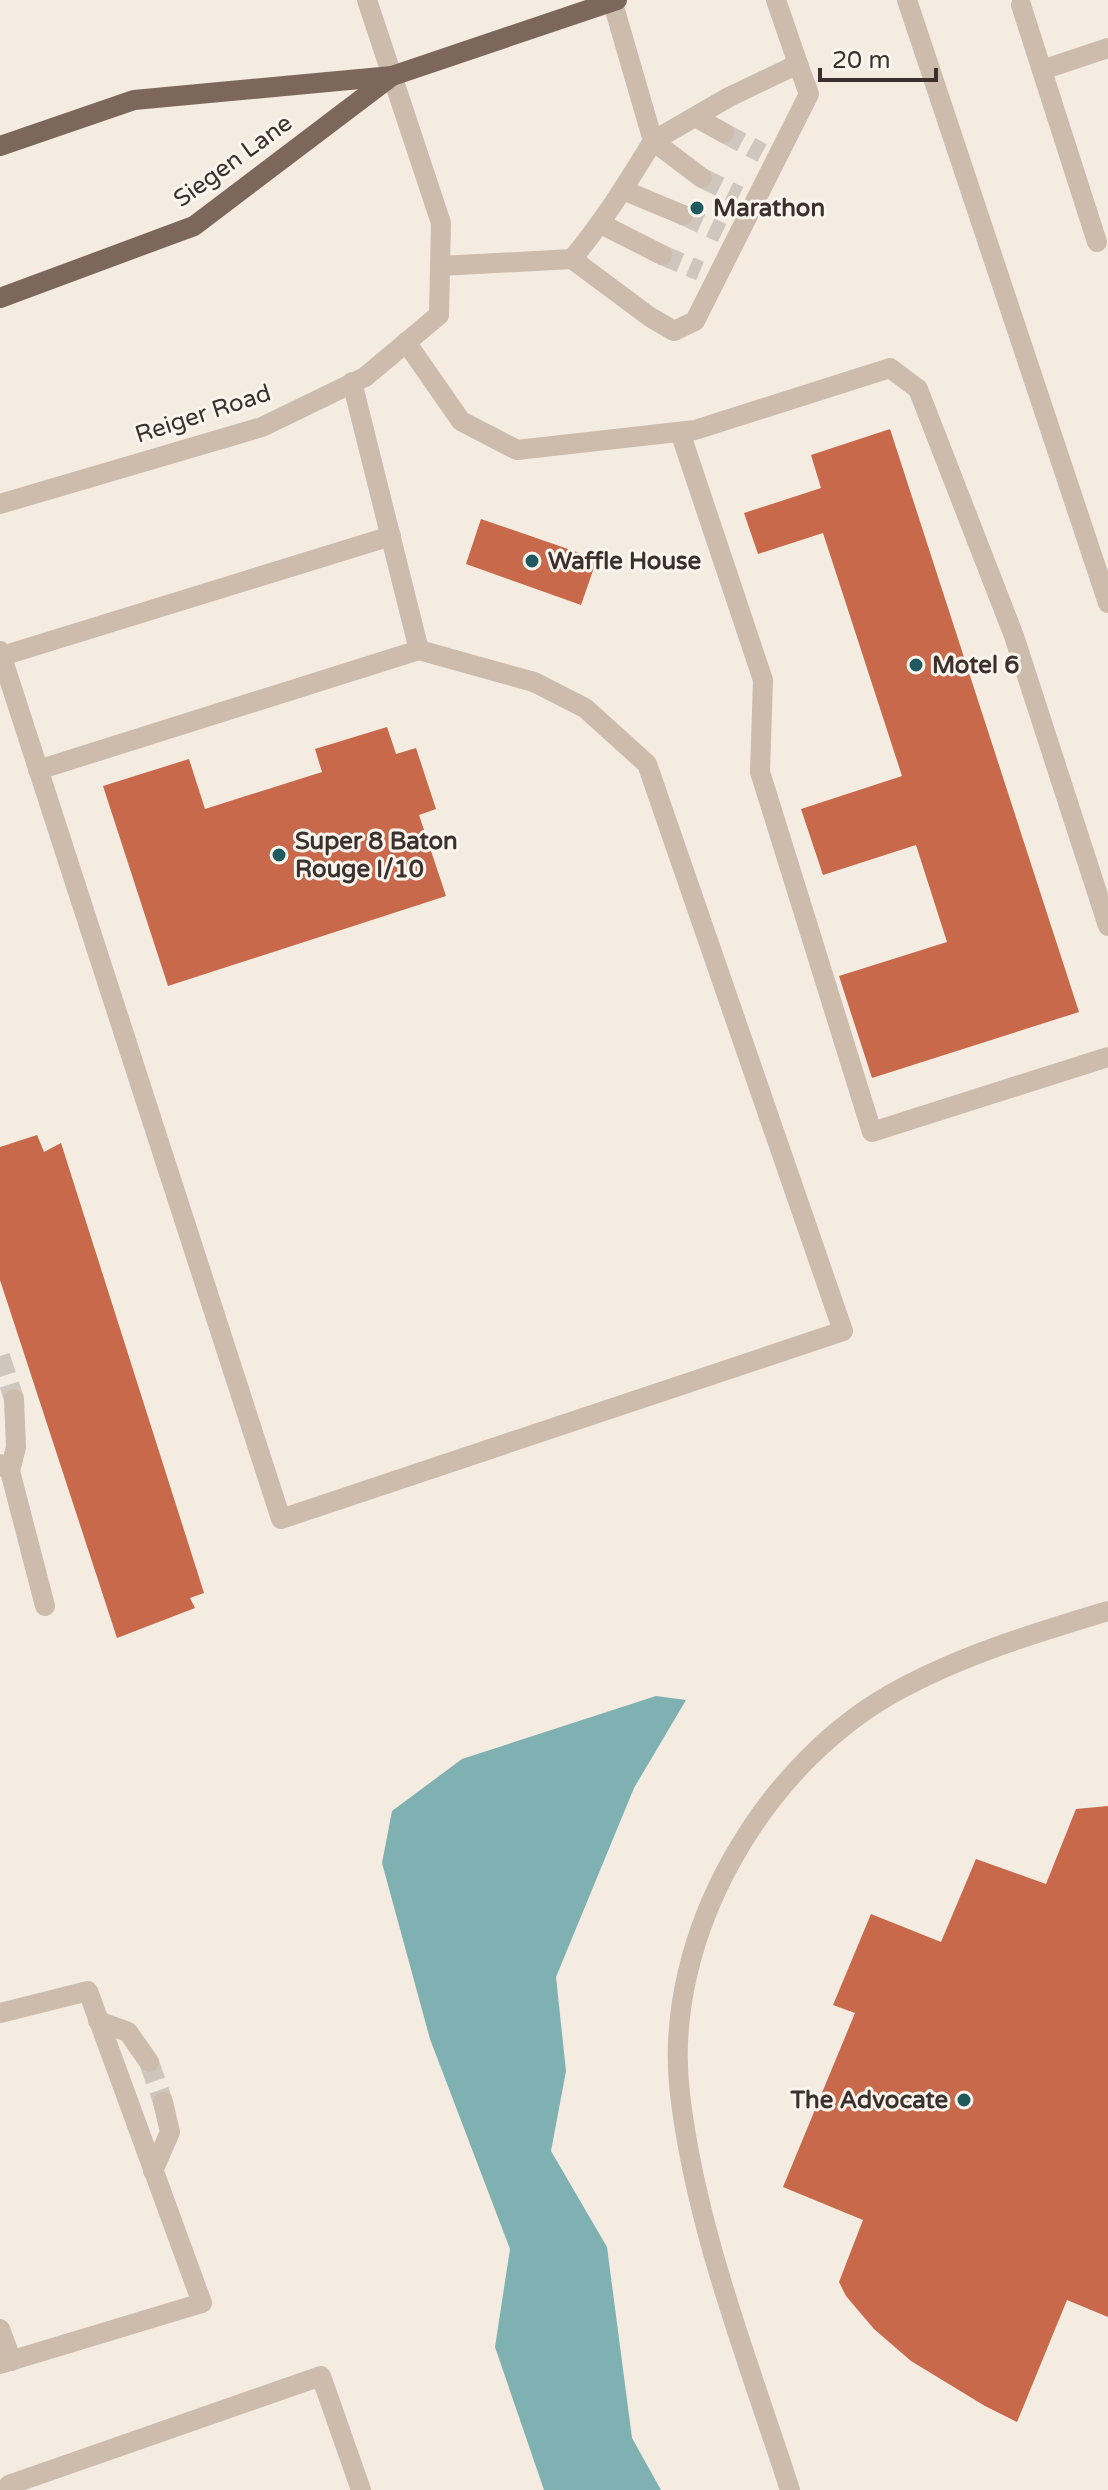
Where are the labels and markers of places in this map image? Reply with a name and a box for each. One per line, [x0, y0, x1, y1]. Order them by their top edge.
place label: Marathon [713, 194, 825, 223]
marker: Marathon [688, 199, 706, 217]
place label: Waffle House [548, 547, 702, 576]
marker: Waffle House [523, 552, 541, 570]
place label: Motel 6 [932, 651, 1019, 680]
marker: Motel 6 [907, 656, 925, 674]
place label: Super 8 Baton Rouge I/10 [295, 827, 458, 884]
marker: Super 8 Baton Rouge I/10 [270, 846, 288, 864]
place label: The Advocate [790, 2086, 948, 2115]
marker: The Advocate [955, 2091, 973, 2109]

